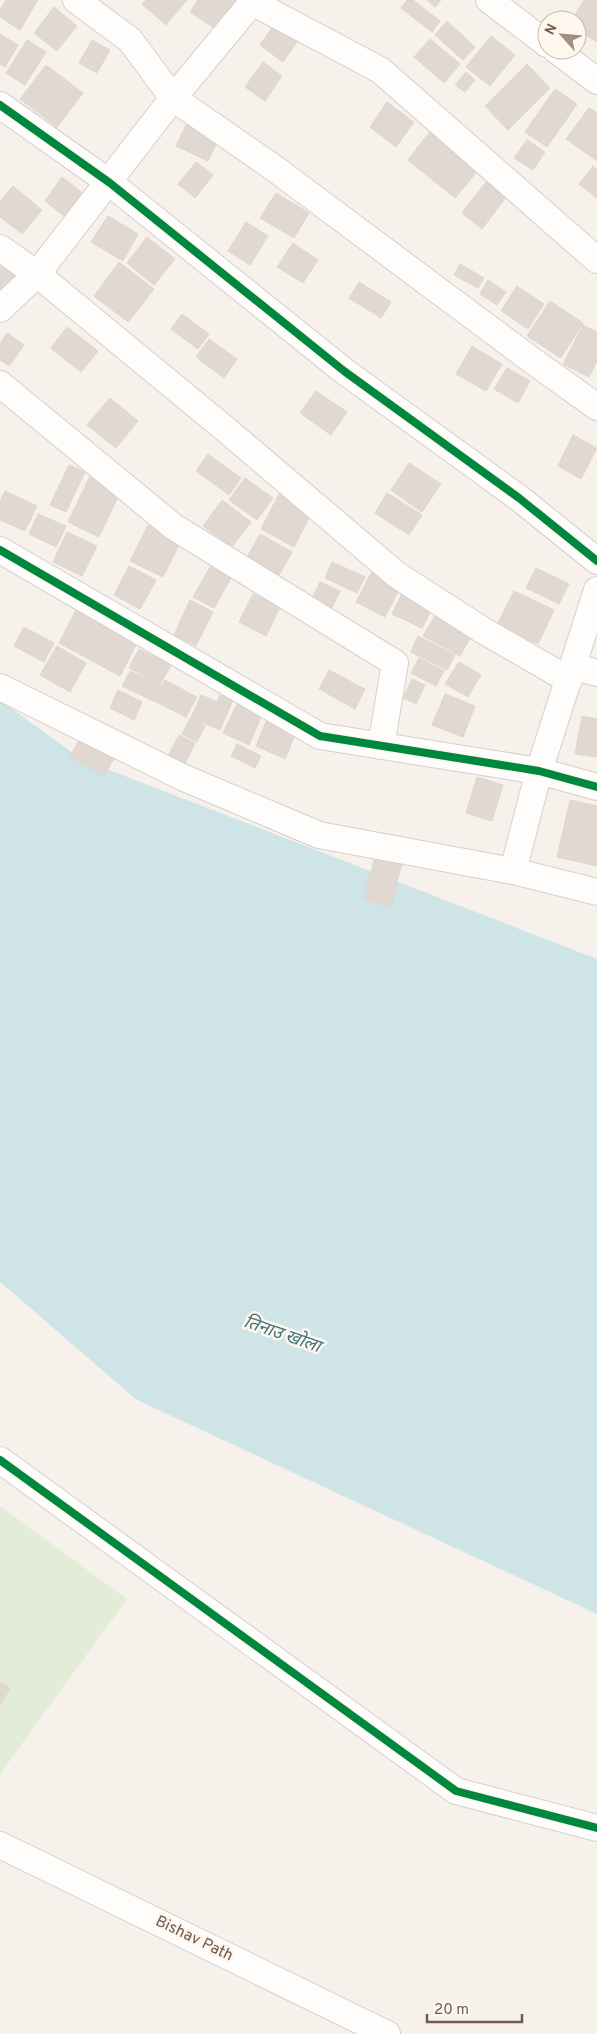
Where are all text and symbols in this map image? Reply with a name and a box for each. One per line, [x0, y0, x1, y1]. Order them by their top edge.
north arrow [537, 10, 587, 60]
text: N [542, 21, 562, 38]
water label: तिनाउ खोला [241, 1310, 327, 1360]
street label: Bishav Path [152, 1912, 236, 1966]
scale bar [427, 1992, 522, 2024]
text: 20 m [434, 2001, 469, 2020]

